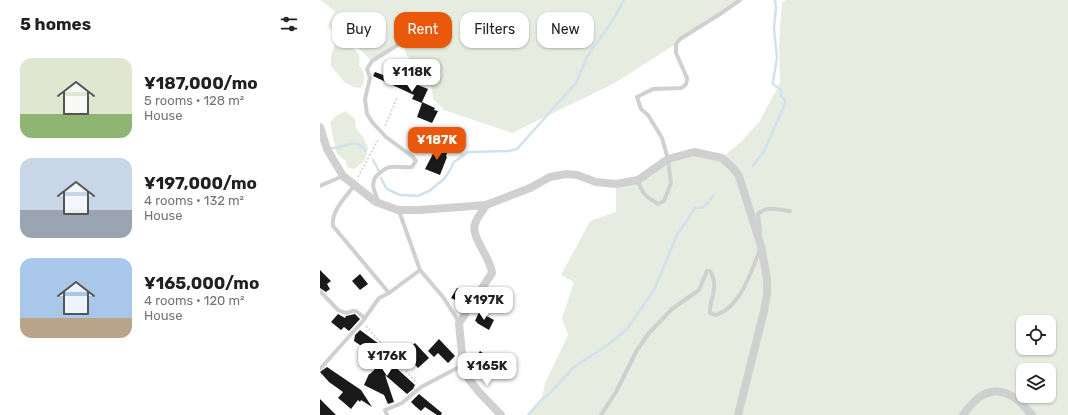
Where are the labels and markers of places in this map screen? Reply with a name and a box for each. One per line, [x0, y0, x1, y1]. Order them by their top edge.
pin: ¥118K [384, 59, 440, 93]
pin: ¥187K [409, 127, 465, 161]
pin: ¥197K [456, 287, 512, 321]
pin: ¥176K [359, 343, 415, 377]
pin: ¥165K [459, 353, 515, 387]

